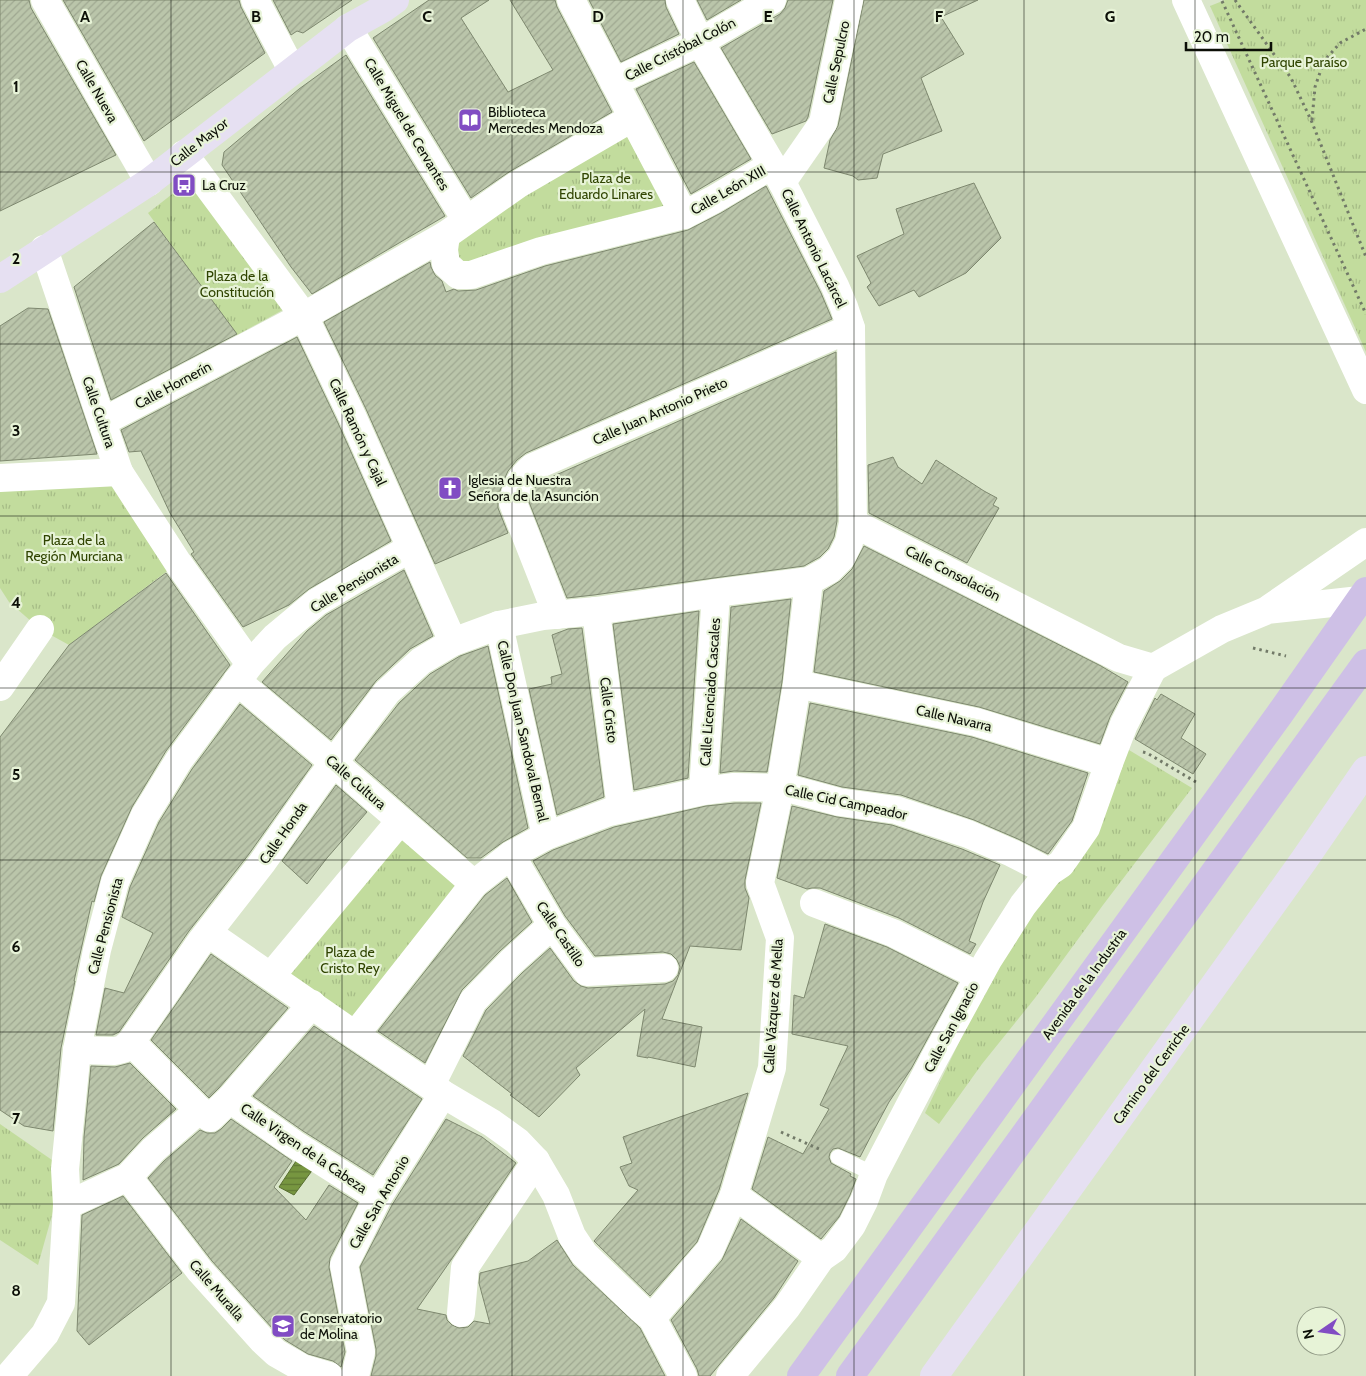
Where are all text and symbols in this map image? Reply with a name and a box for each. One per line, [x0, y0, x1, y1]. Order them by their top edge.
text: A [80, 7, 90, 26]
text: B [251, 7, 261, 26]
text: C [422, 7, 432, 26]
text: D [592, 7, 604, 26]
text: E [763, 7, 773, 26]
text: F [935, 7, 944, 26]
text: G [1105, 7, 1115, 26]
street label: Calle Cristóbal Colón [622, 13, 739, 85]
street label: Calle Sepulcro [818, 19, 854, 105]
scale bar [1186, 20, 1271, 52]
text: 20 m [1194, 28, 1229, 46]
park label: Parque Paraíso [1261, 53, 1347, 71]
street label: Calle Miguel de Cervantes [360, 55, 454, 194]
street label: Calle Nueva [72, 56, 122, 126]
text: 1 [13, 77, 19, 96]
place label: Biblioteca Mercedes Mendoza [488, 103, 603, 137]
library icon: Biblioteca Mercedes Mendoza [457, 107, 483, 133]
street label: Calle Mayor [166, 113, 232, 170]
street label: Calle León XIII [687, 161, 769, 219]
park label: Plaza de Eduardo Linares [559, 169, 653, 203]
bus stop icon: La Cruz [171, 172, 197, 198]
place label: La Cruz [202, 176, 246, 194]
street label: Calle Antonio Lacárcel [777, 185, 851, 311]
text: 2 [12, 249, 20, 268]
park label: Plaza de la Constitución [200, 267, 274, 301]
street label: Calle Hornerín [132, 357, 215, 413]
street label: Calle Juan Antonio Prieto [590, 373, 731, 449]
street label: Calle Cultura [78, 374, 120, 450]
street label: Calle Ramón y Cajal [325, 375, 391, 489]
text: 3 [12, 421, 20, 440]
place label: Iglesia de Nuestra Señora de la Asunción [468, 471, 599, 505]
church icon: Iglesia de Nuestra Señora de la Asunción [437, 475, 463, 501]
park label: Plaza de la Región Murciana [25, 531, 123, 565]
street label: Calle Consolación [902, 541, 1004, 605]
street label: Calle Pensionista [307, 550, 402, 616]
text: 4 [11, 593, 21, 612]
street label: Calle Licenciado Cascales [696, 617, 724, 767]
street label: Calle Don Juan Sandoval Bernal [493, 639, 553, 824]
street label: Calle Cristo [596, 676, 622, 744]
street label: Calle Navarra [914, 701, 994, 736]
street label: Calle Cultura [322, 751, 390, 813]
text: 5 [12, 765, 20, 784]
street label: Calle Cid Campeador [783, 780, 909, 824]
street label: Calle Honda [255, 798, 311, 868]
street label: Calle Pensionista [83, 875, 127, 976]
street label: Calle Castillo [532, 898, 590, 970]
street label: Avenida de la Industria [1038, 925, 1130, 1043]
text: 6 [12, 937, 21, 956]
street label: Calle Vázquez de Mella [759, 938, 787, 1074]
park label: Plaza de Cristo Rey [320, 943, 380, 977]
street label: Calle San Ignacio [920, 978, 983, 1075]
street label: Camino del Cerriche [1109, 1020, 1193, 1128]
street label: Calle Virgen de la Cabeza [237, 1099, 371, 1197]
text: 7 [12, 1109, 21, 1128]
street label: Calle San Antonio [345, 1152, 413, 1252]
street label: Calle Muralla [186, 1256, 249, 1324]
text: 8 [11, 1281, 21, 1300]
north arrow [1296, 1306, 1346, 1356]
place label: Conservatorio de Molina [300, 1309, 382, 1343]
school or university icon: Conservatorio de Molina [270, 1313, 296, 1339]
text: N [1298, 1327, 1318, 1341]

